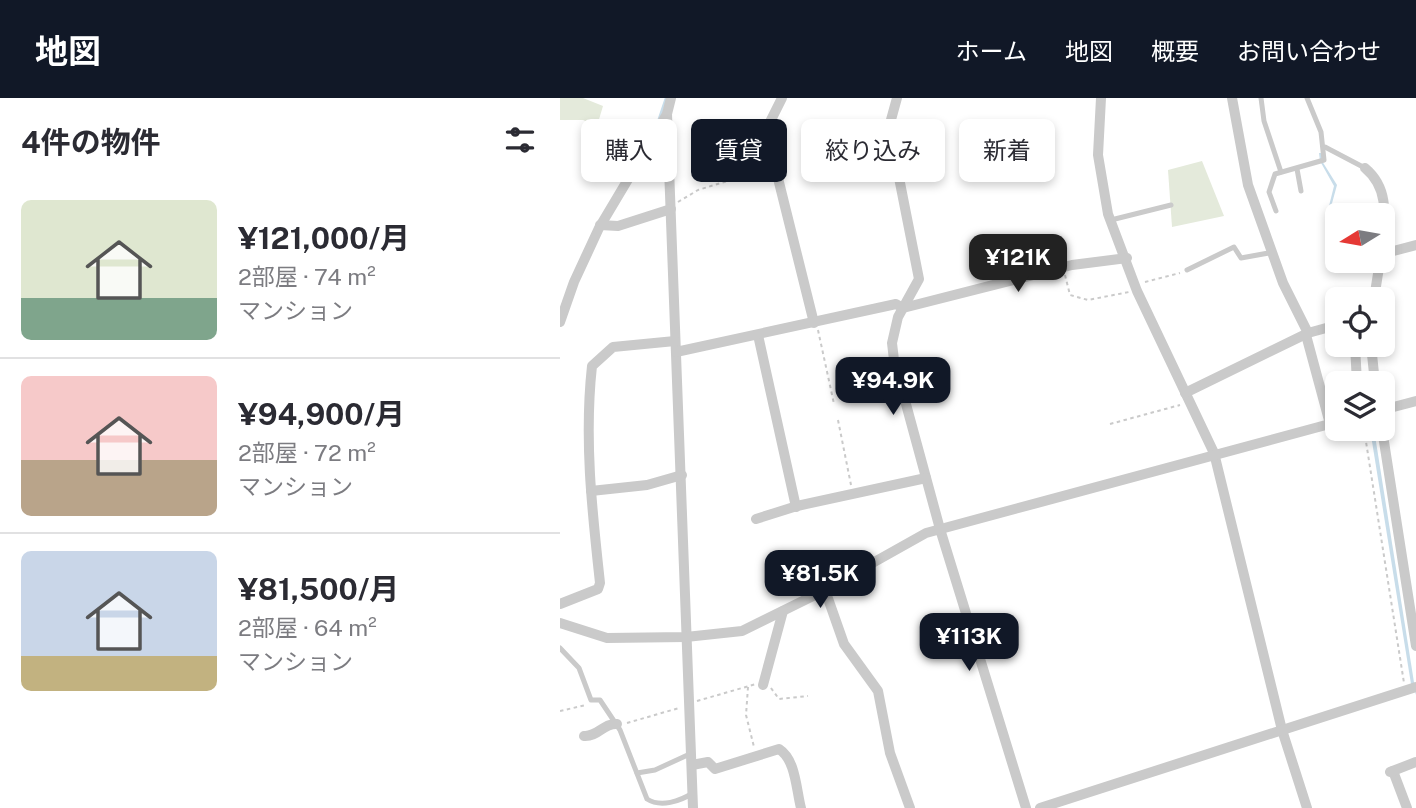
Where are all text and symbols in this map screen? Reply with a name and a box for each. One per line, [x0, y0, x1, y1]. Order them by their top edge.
text: 地図 [35, 32, 101, 70]
text: ホーム [956, 37, 1027, 65]
text: 地図 [1065, 37, 1113, 65]
text: 概要 [1151, 37, 1199, 65]
text: お問い合わせ [1237, 37, 1381, 65]
chip: 購入 [581, 119, 677, 182]
chip: 賃貸 [691, 119, 787, 182]
chip: 絞り込み [801, 119, 945, 182]
chip: 新着 [959, 119, 1055, 182]
icon: filters [501, 121, 539, 159]
text: 4件の物件 [21, 124, 161, 160]
north arrow [1325, 203, 1395, 273]
map controls [1325, 203, 1395, 441]
text: ¥121,000/月 [238, 220, 410, 256]
icon: home [77, 228, 161, 312]
pin: ¥121K [969, 234, 1067, 294]
text: ¥121K [985, 243, 1051, 270]
text: 2部屋 · 74 m² [238, 263, 376, 290]
button: locate [1325, 287, 1395, 357]
text: マンション [238, 297, 353, 324]
pin: ¥94.9K [836, 358, 950, 417]
text: ¥94.9K [851, 366, 935, 393]
button: layers [1325, 371, 1395, 441]
text: ¥94,900/月 [238, 396, 405, 432]
icon: home [77, 404, 161, 488]
text: 2部屋 · 72 m² [238, 439, 376, 466]
text: マンション [238, 473, 353, 500]
pin: ¥81.5K [763, 550, 877, 610]
text: ¥81.5K [781, 559, 859, 586]
text: ¥81,500/月 [238, 571, 399, 607]
icon: home [77, 579, 161, 663]
text: 2部屋 · 64 m² [238, 614, 377, 641]
pin: ¥113K [920, 614, 1018, 673]
text: ¥113K [936, 622, 1002, 649]
text: マンション [238, 648, 353, 675]

